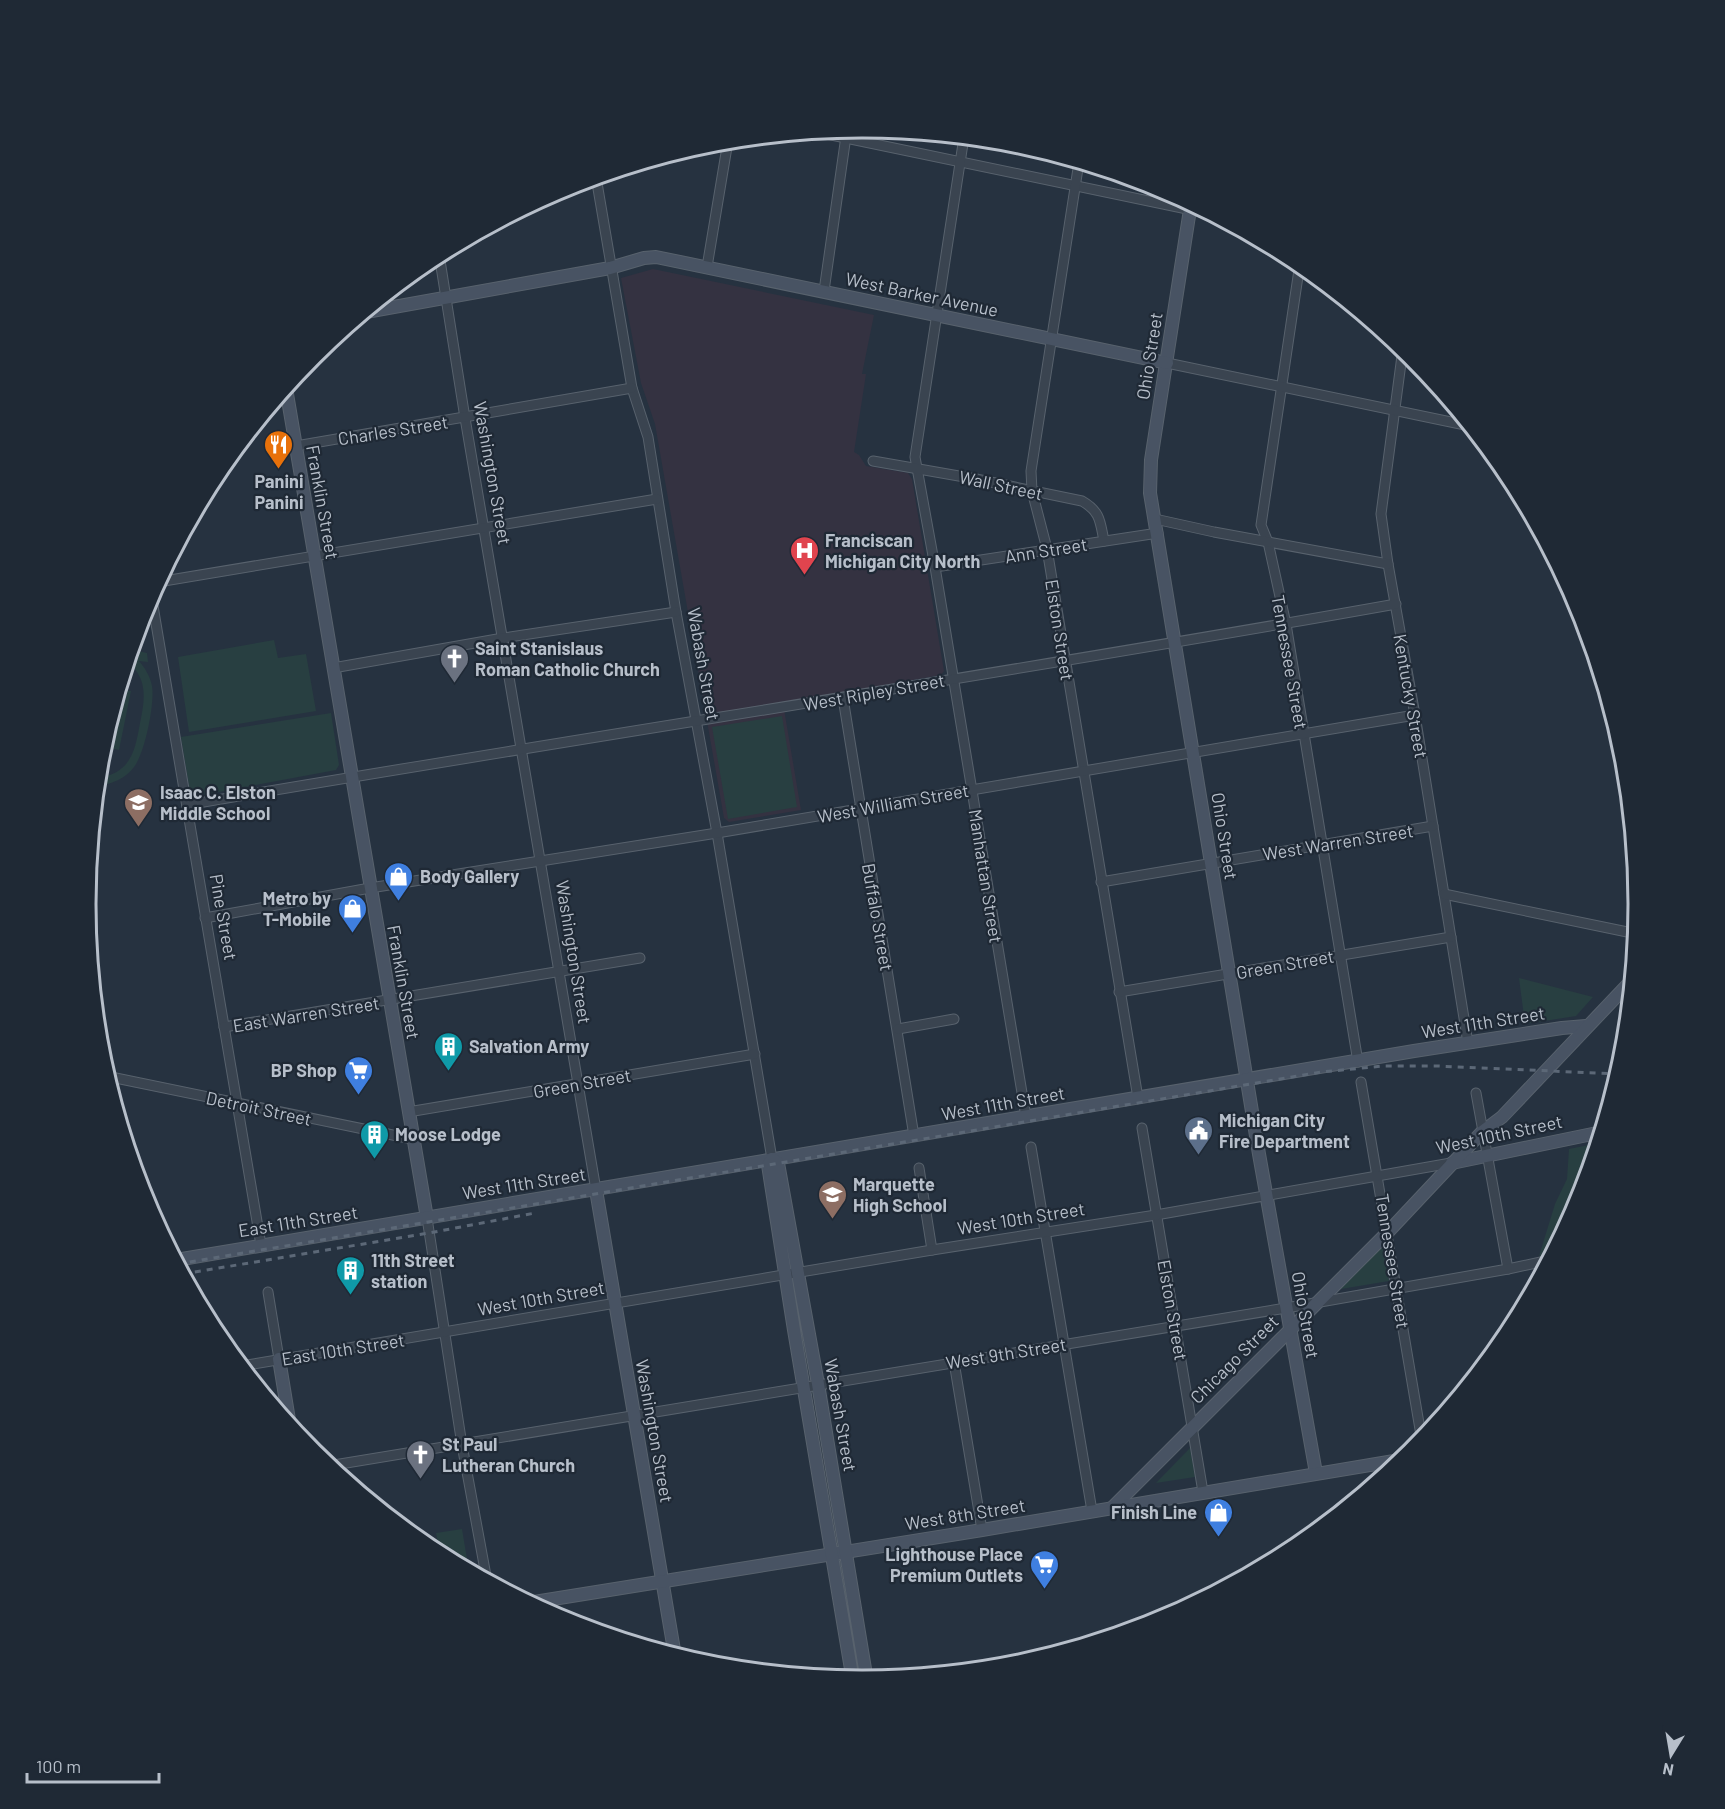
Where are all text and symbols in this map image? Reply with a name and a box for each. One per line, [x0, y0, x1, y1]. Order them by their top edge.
street label: West Barker Avenue [844, 267, 1000, 321]
street label: Ohio Street [1131, 311, 1167, 401]
street label: Washington Street [470, 400, 516, 546]
street label: Charles Street [336, 410, 450, 450]
restaurant icon: Panini Panini [263, 428, 295, 470]
street label: Franklin Street [302, 443, 344, 561]
street label: Wall Street [957, 465, 1045, 505]
place label: Panini Panini [255, 470, 304, 513]
place label: Franciscan Michigan City North [825, 529, 980, 572]
street label: Ann Street [1003, 533, 1089, 567]
hospital icon: Franciscan Michigan City North [788, 534, 820, 576]
street label: Elston Street [1041, 578, 1079, 682]
street label: Tennessee Street [1267, 593, 1313, 731]
street label: Wabash Street [683, 606, 725, 722]
street label: Kentucky Street [1389, 632, 1433, 760]
place label: Saint Stanislaus Roman Catholic Church [475, 637, 660, 680]
church icon: Saint Stanislaus Roman Catholic Church [438, 642, 470, 684]
street label: West Ripley Street [802, 669, 946, 715]
street label: West William Street [816, 779, 970, 827]
place label: Isaac C. Elston Middle School [160, 781, 276, 824]
school or university icon: Isaac C. Elston Middle School [123, 786, 155, 828]
street label: Ohio Street [1207, 791, 1243, 881]
street label: Manhattan Street [965, 807, 1007, 945]
street label: West Warren Street [1261, 819, 1415, 865]
shop icon: Body Gallery [383, 860, 415, 902]
street label: Buffalo Street [858, 861, 898, 973]
place label: Body Gallery [420, 865, 519, 887]
street label: Pine Street [206, 872, 242, 962]
street label: Washington Street [552, 879, 596, 1025]
place label: Metro by T-Mobile [263, 887, 331, 930]
shop icon: Metro by T-Mobile [336, 892, 368, 934]
street label: Franklin Street [383, 923, 425, 1041]
street label: Green Street [1234, 945, 1336, 983]
street label: East Warren Street [231, 992, 381, 1036]
street label: West 11th Street [1420, 1001, 1546, 1043]
building icon: Salvation Army [432, 1030, 464, 1072]
place label: Salvation Army [469, 1035, 589, 1057]
supermarket icon: BP Shop [342, 1054, 374, 1096]
place label: BP Shop [271, 1059, 337, 1081]
street label: Green Street [531, 1064, 633, 1102]
street label: West 11th Street [940, 1081, 1066, 1125]
street label: Detroit Street [204, 1086, 314, 1130]
place label: Michigan City Fire Department [1219, 1109, 1350, 1152]
street label: West 10th Street [1434, 1110, 1564, 1158]
public building icon: Michigan City Fire Department [1182, 1114, 1214, 1156]
building icon: Moose Lodge [358, 1118, 390, 1160]
place label: Moose Lodge [395, 1123, 501, 1145]
street label: West 11th Street [461, 1162, 587, 1204]
place label: Marquette High School [853, 1173, 947, 1216]
school or university icon: Marquette High School [816, 1178, 848, 1220]
street label: Tennessee Street [1371, 1192, 1415, 1330]
street label: West 10th Street [956, 1197, 1086, 1239]
street label: East 11th Street [237, 1201, 359, 1241]
place label: 11th Street station [371, 1249, 455, 1292]
building icon: 11th Street station [334, 1254, 366, 1296]
street label: Elston Street [1153, 1258, 1193, 1362]
street label: Ohio Street [1288, 1270, 1324, 1360]
street label: West 10th Street [476, 1276, 606, 1320]
street label: Chicago Street [1185, 1310, 1283, 1408]
street label: East 10th Street [280, 1328, 406, 1370]
street label: West 9th Street [944, 1333, 1068, 1373]
street label: Wabash Street [820, 1357, 862, 1473]
street label: Washington Street [632, 1358, 678, 1504]
place label: St Paul Lutheran Church [442, 1433, 575, 1476]
church icon: St Paul Lutheran Church [405, 1438, 437, 1480]
street label: West 8th Street [903, 1494, 1027, 1534]
shop icon: Finish Line [1202, 1496, 1234, 1538]
place label: Finish Line [1111, 1501, 1197, 1523]
place label: Lighthouse Place Premium Outlets [885, 1543, 1023, 1586]
supermarket icon: Lighthouse Place Premium Outlets [1028, 1548, 1060, 1590]
north arrow [1641, 1725, 1701, 1785]
scale bar [27, 1746, 159, 1784]
text: 100 m [36, 1755, 81, 1777]
text: N [1661, 1760, 1675, 1781]

